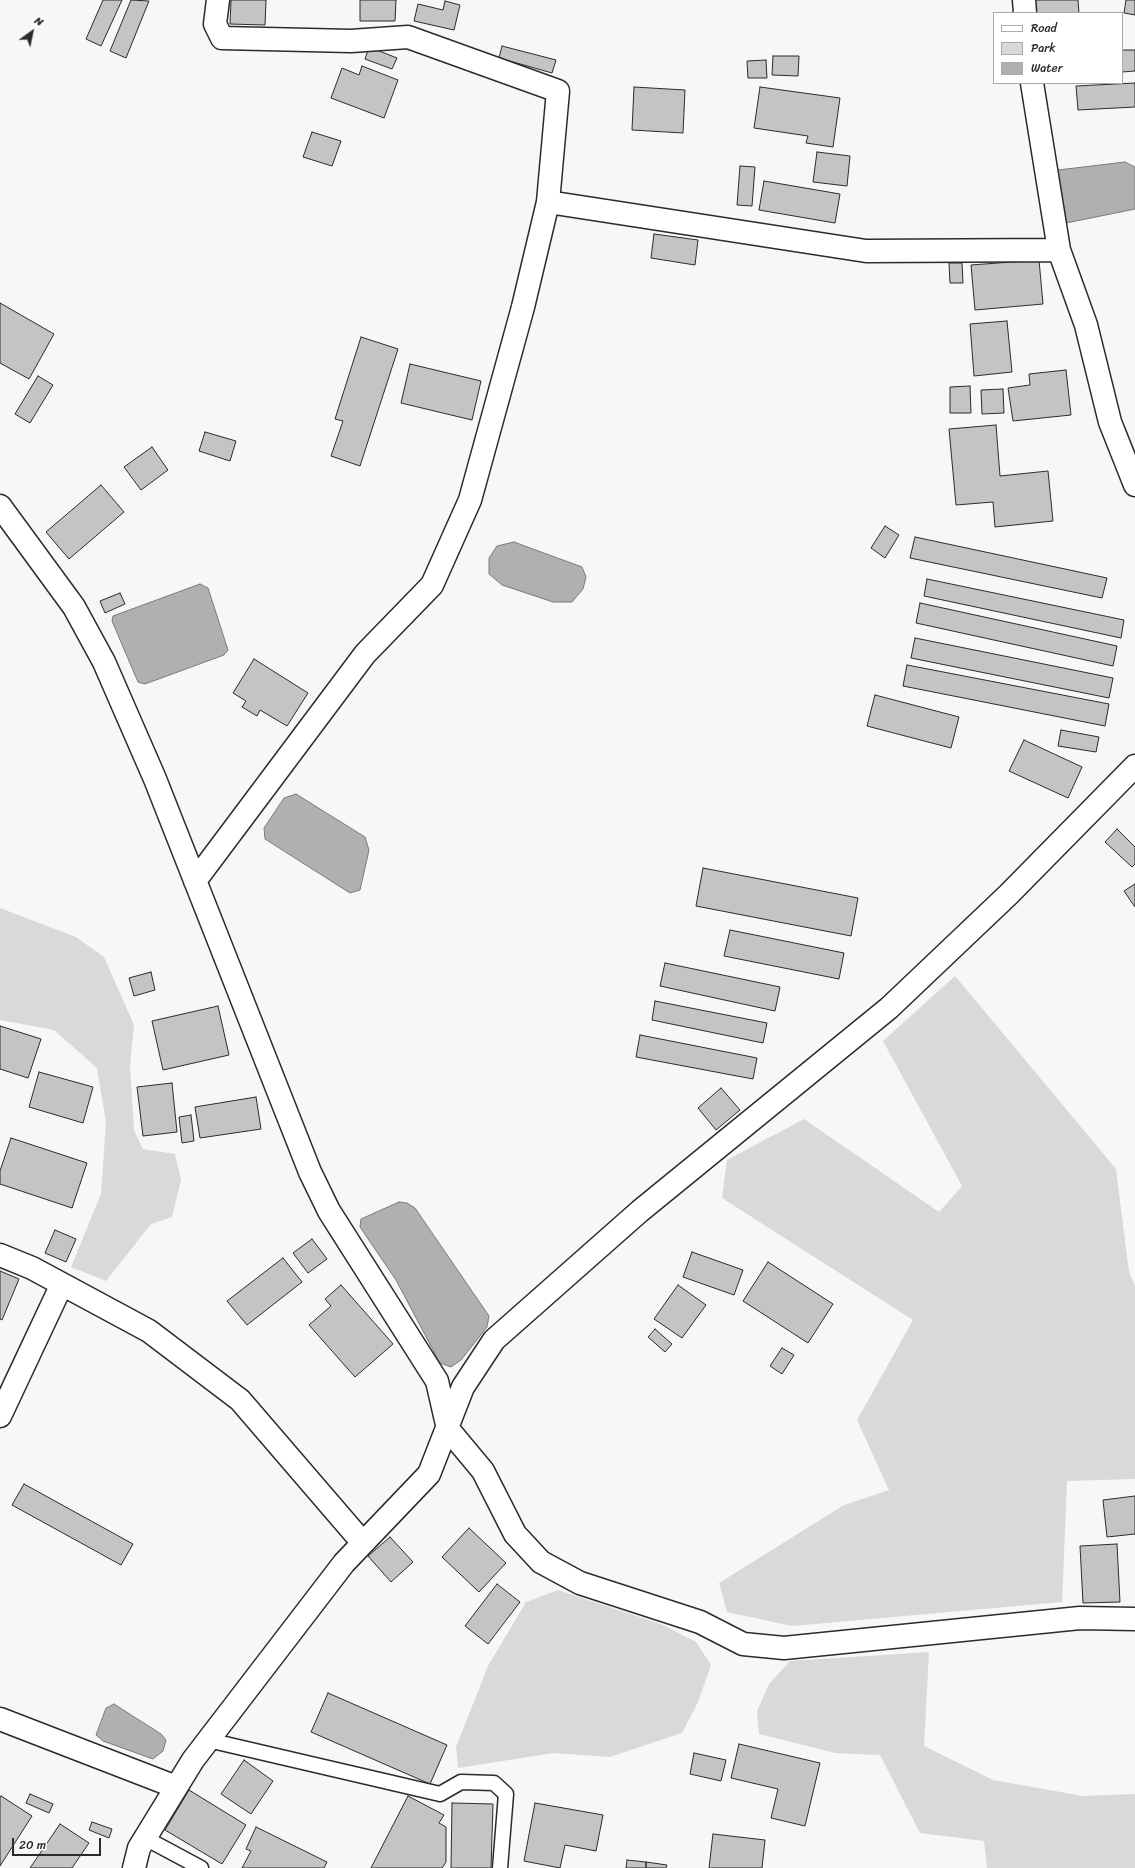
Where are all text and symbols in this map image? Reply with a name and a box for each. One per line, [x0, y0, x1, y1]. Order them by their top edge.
text: N [30, 11, 47, 32]
north arrow [12, 12, 52, 52]
legend [993, 12, 1123, 84]
text: Road [1031, 17, 1057, 39]
text: Park [1031, 37, 1056, 59]
text: Water [1031, 57, 1063, 79]
scale bar [14, 1830, 103, 1856]
text: 20 m [19, 1834, 46, 1856]

